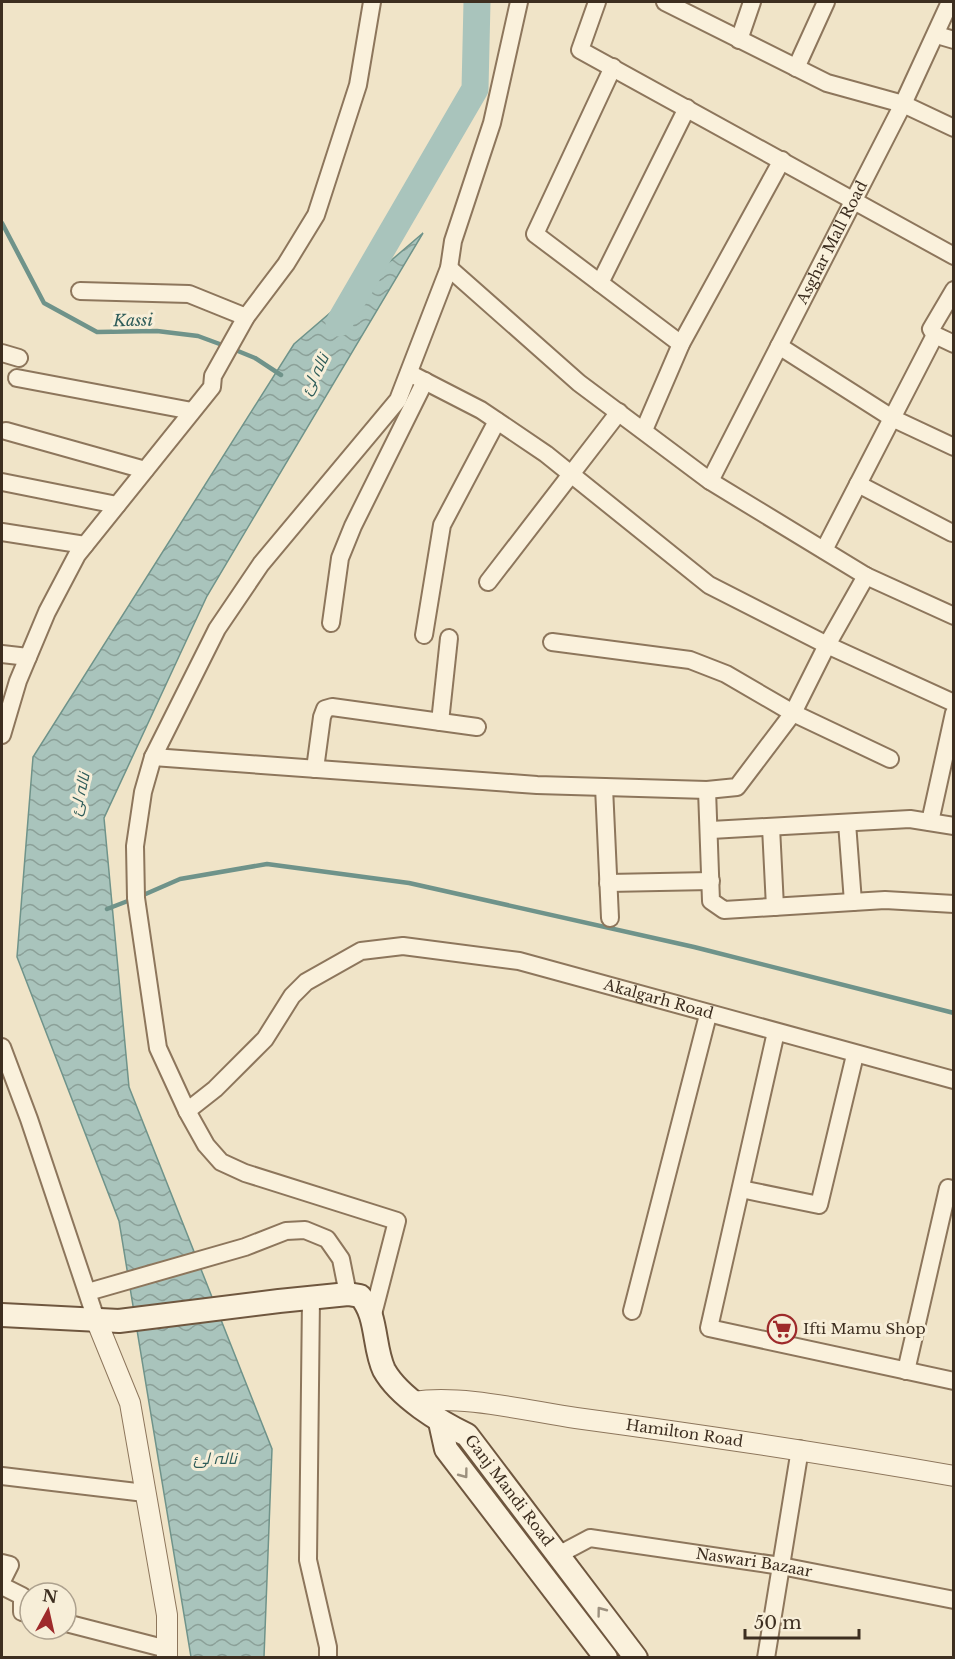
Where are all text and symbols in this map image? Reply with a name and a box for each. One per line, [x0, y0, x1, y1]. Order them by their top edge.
street label: Asghar Mall Road [792, 177, 871, 308]
water label: Kassi [112, 310, 154, 330]
water label: نالہ لئ [295, 349, 334, 398]
water label: نالہ لئ [64, 769, 94, 817]
street label: Akalgarh Road [601, 974, 716, 1023]
supermarket icon: Ifti Mamu Shop [766, 1313, 798, 1345]
place label: Ifti Mamu Shop [803, 1319, 926, 1338]
street label: Hamilton Road [625, 1415, 745, 1451]
street label: Ganj Mandi Road [461, 1431, 558, 1550]
water label: نالہ لئ [193, 1448, 238, 1468]
one-way arrow [457, 1467, 468, 1478]
street label: Naswari Bazaar [695, 1544, 815, 1581]
north arrow [18, 1581, 78, 1641]
text: N [41, 1585, 59, 1607]
scale bar [745, 1602, 859, 1640]
one-way arrow [597, 1607, 608, 1618]
text: 50 m [754, 1612, 802, 1634]

